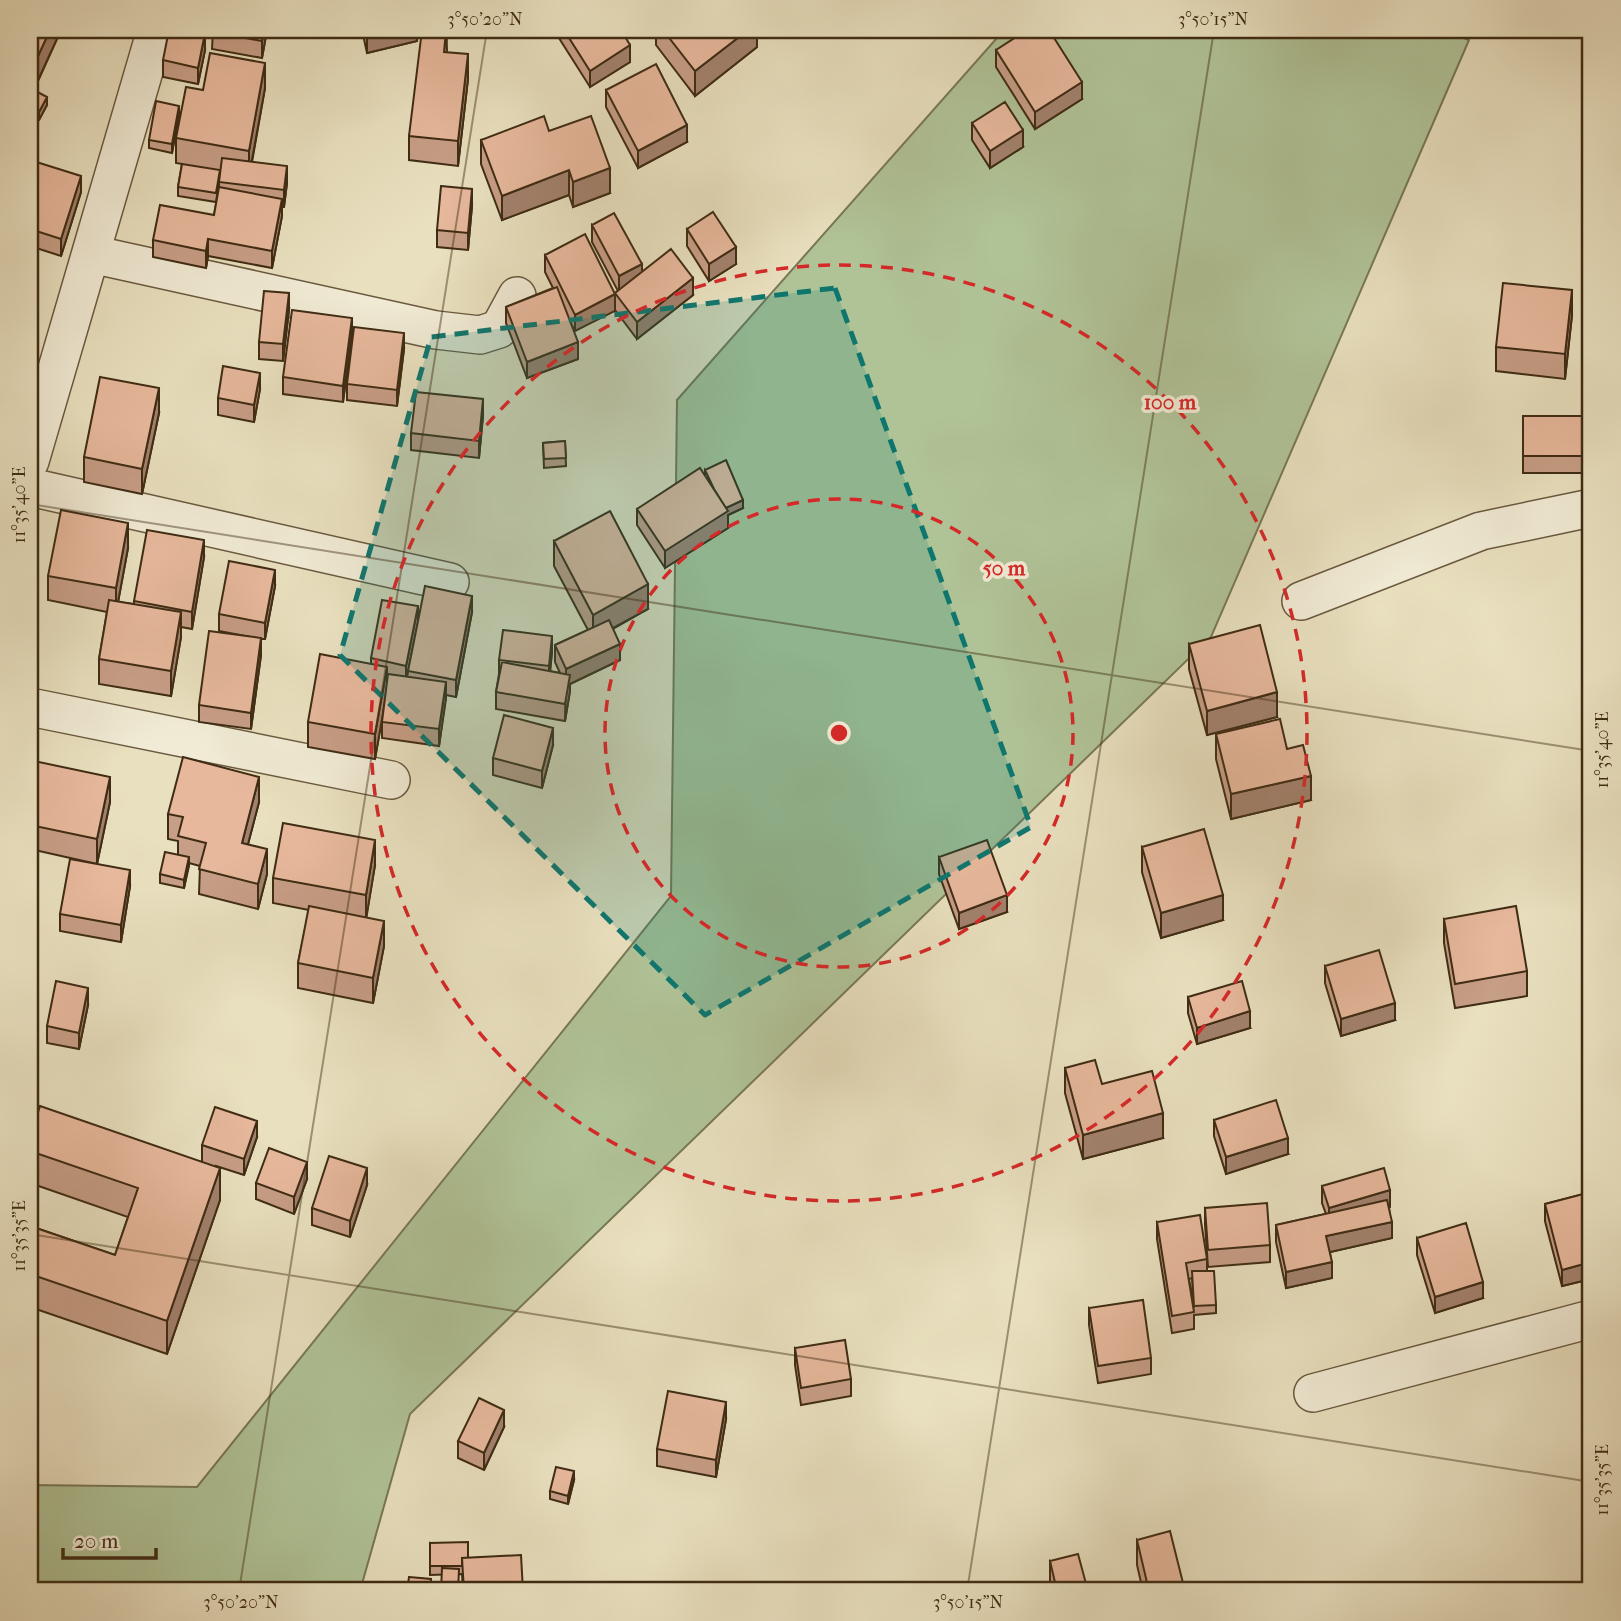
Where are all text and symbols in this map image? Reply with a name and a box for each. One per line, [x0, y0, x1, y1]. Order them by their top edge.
text: 3°50'20"N [447, 9, 523, 30]
text: 3°50'15"N [1178, 9, 1248, 30]
text: 100 m [1144, 390, 1197, 414]
text: 11°35'40"E [9, 467, 30, 543]
text: 50 m [983, 556, 1026, 580]
text: 11°35'40"E [1592, 712, 1613, 788]
centre of rings [827, 721, 851, 745]
text: 11°35'35"E [9, 1200, 30, 1272]
text: 11°35'35"E [1592, 1444, 1613, 1516]
scale bar [63, 1516, 156, 1560]
text: 20 m [74, 1529, 119, 1553]
text: 3°50'20"N [203, 1592, 279, 1613]
text: 3°50'15"N [933, 1592, 1003, 1613]

